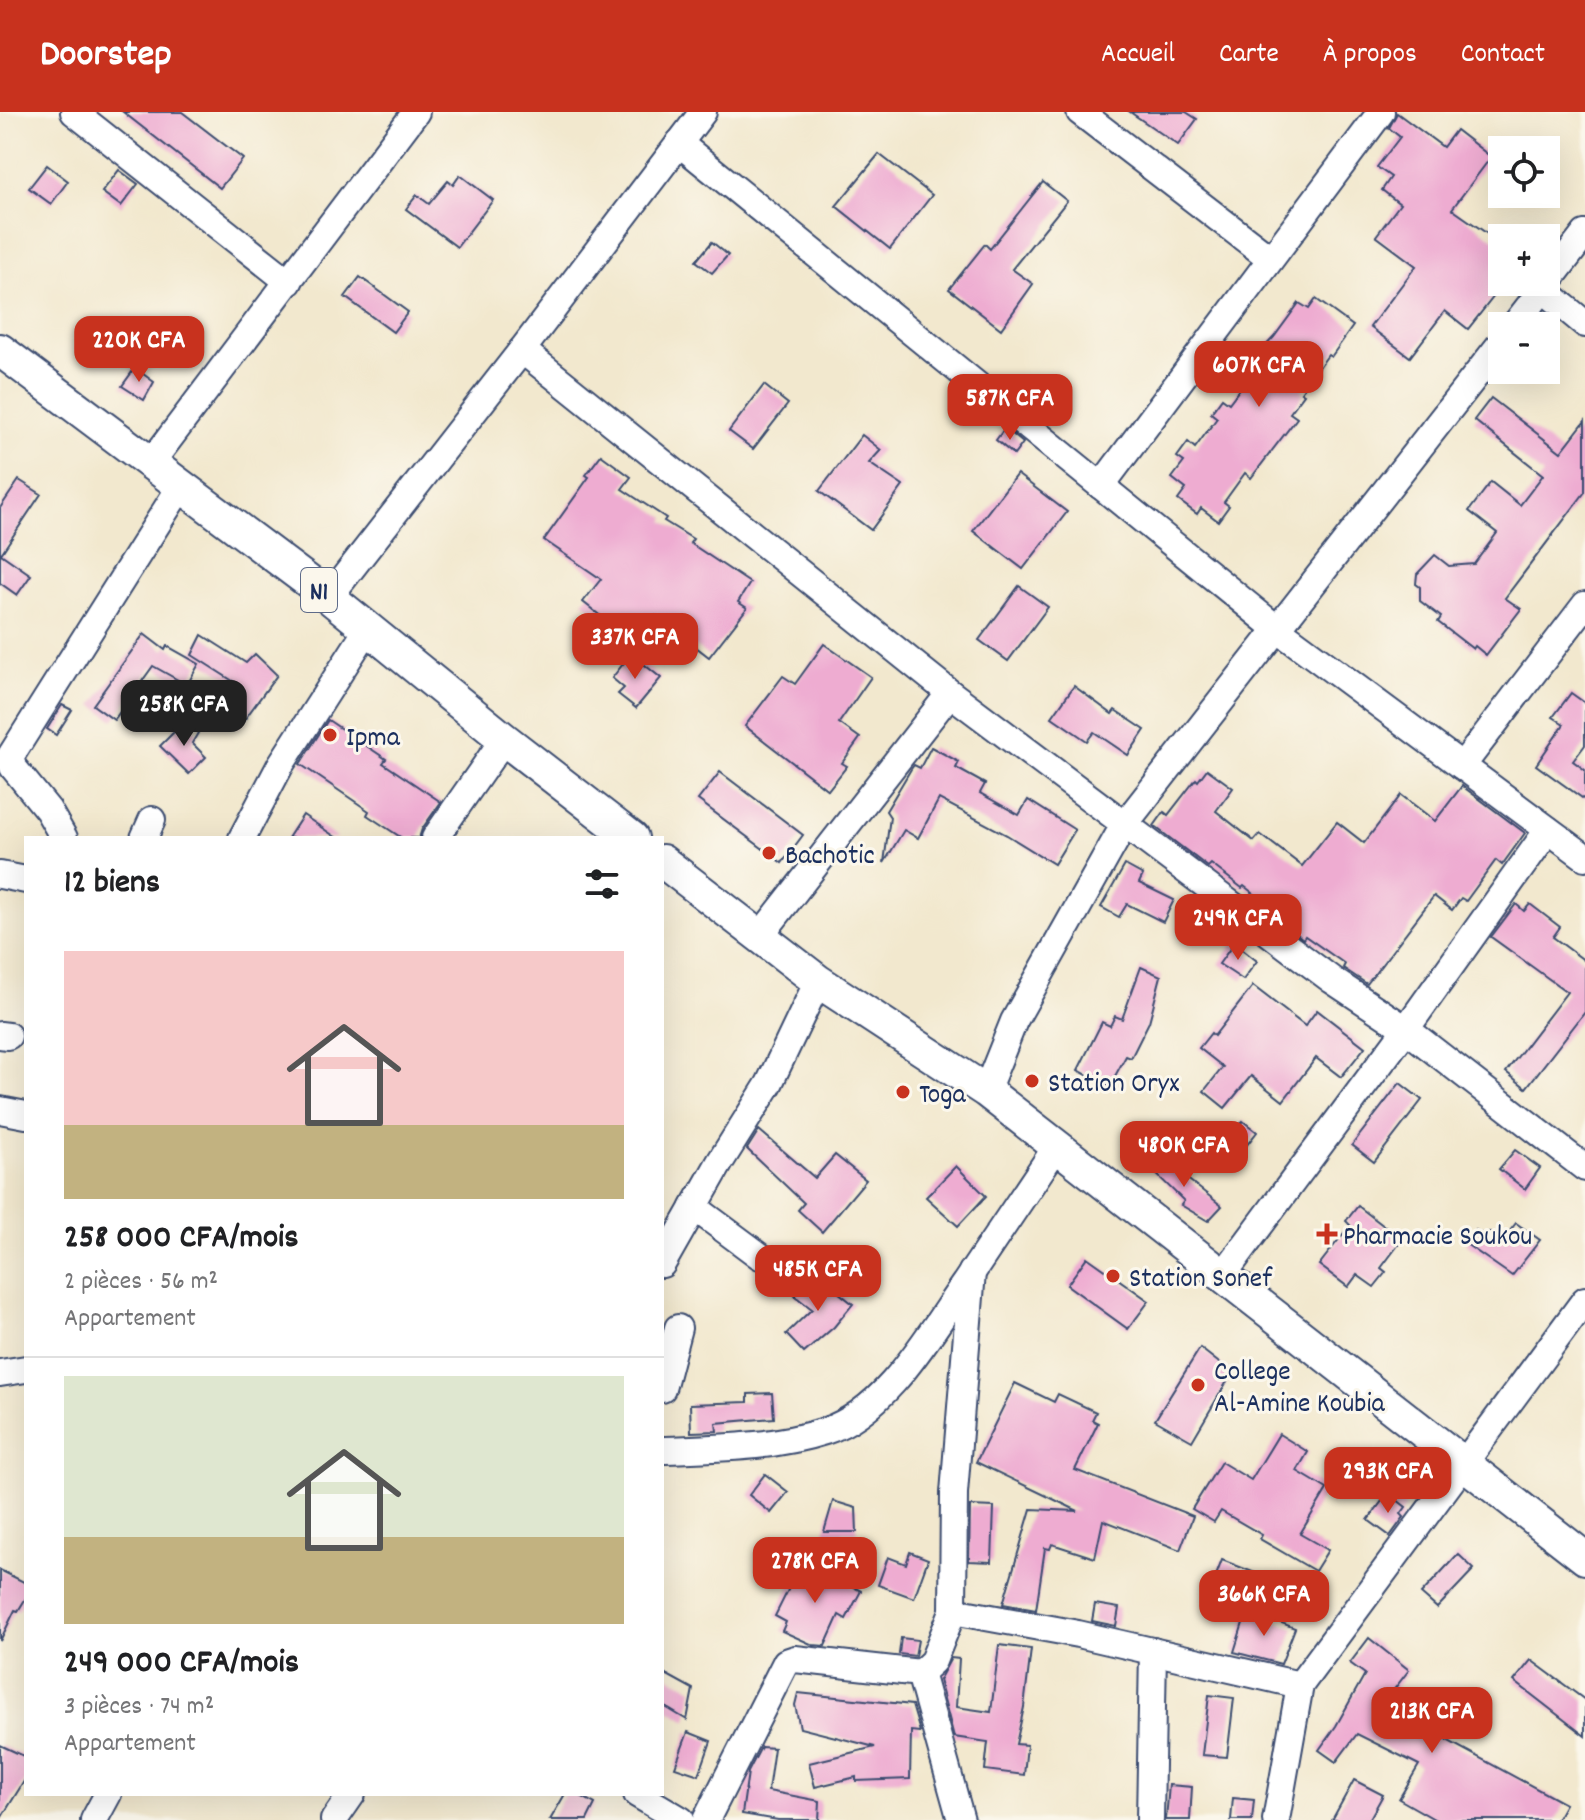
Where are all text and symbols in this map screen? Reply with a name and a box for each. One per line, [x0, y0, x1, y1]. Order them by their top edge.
text: Doorstep [40, 29, 172, 84]
text: Accueil [1101, 36, 1175, 76]
text: Carte [1219, 36, 1279, 76]
text: À propos [1323, 36, 1417, 76]
text: Contact [1461, 36, 1545, 76]
map controls [1488, 136, 1560, 384]
button: locate [1488, 136, 1560, 208]
button: + [1488, 224, 1560, 296]
button: − [1488, 312, 1560, 384]
pin: 220K CFA [56, 316, 222, 384]
text: 220K CFA [92, 323, 186, 360]
pin: 607K CFA [1176, 341, 1342, 409]
text: 607K CFA [1212, 348, 1306, 385]
pin: 587K CFA [927, 374, 1093, 442]
text: 587K CFA [965, 381, 1055, 418]
road number: N1 [301, 568, 337, 612]
pin: 337K CFA [552, 613, 718, 681]
text: 337K CFA [590, 620, 680, 657]
pin: 258K CFA [101, 680, 267, 748]
text: 258K CFA [139, 687, 229, 724]
place label: Ipma [346, 720, 401, 760]
marker: Ipma [321, 726, 339, 744]
place label: Bachotic [785, 838, 875, 878]
marker: Bachotic [760, 844, 778, 862]
text: 12 biens [64, 860, 160, 909]
icon: filters [580, 862, 624, 906]
pin: 249K CFA [1155, 894, 1321, 962]
text: 249K CFA [1193, 901, 1283, 938]
icon: home [272, 1003, 416, 1147]
place label: Station Oryx [1048, 1066, 1179, 1106]
marker: Station Oryx [1023, 1072, 1041, 1090]
place label: Toga [919, 1077, 966, 1117]
marker: Toga [894, 1083, 912, 1101]
pin: 480K CFA [1101, 1121, 1267, 1189]
text: 480K CFA [1138, 1128, 1230, 1165]
text: 258 000 CFA/mois [64, 1215, 299, 1264]
place label: Pharmacie Soukou [1343, 1219, 1532, 1259]
marker: Pharmacie Soukou [1318, 1225, 1336, 1243]
pin: 485K CFA [735, 1245, 901, 1313]
text: 485K CFA [773, 1252, 863, 1289]
place label: Station Sonef [1129, 1261, 1273, 1301]
text: 2 pièces · 56 m² [64, 1264, 218, 1301]
marker: Station Sonef [1104, 1267, 1122, 1285]
text: Appartement [64, 1301, 196, 1338]
place label: College Al-Amine Koubia [1214, 1354, 1386, 1426]
marker: College Al-Amine Koubia [1189, 1376, 1207, 1394]
icon: home [272, 1428, 416, 1572]
pin: 293K CFA [1305, 1447, 1471, 1515]
text: 293K CFA [1342, 1454, 1434, 1491]
pin: 278K CFA [732, 1537, 898, 1605]
text: 278K CFA [771, 1544, 859, 1581]
pin: 366K CFA [1181, 1570, 1347, 1638]
text: 366K CFA [1217, 1577, 1311, 1614]
text: 249 000 CFA/mois [64, 1640, 299, 1689]
pin: 213K CFA [1349, 1687, 1515, 1755]
text: 3 pièces · 74 m² [64, 1689, 214, 1726]
text: 213K CFA [1389, 1694, 1475, 1731]
text: Appartement [64, 1726, 196, 1763]

